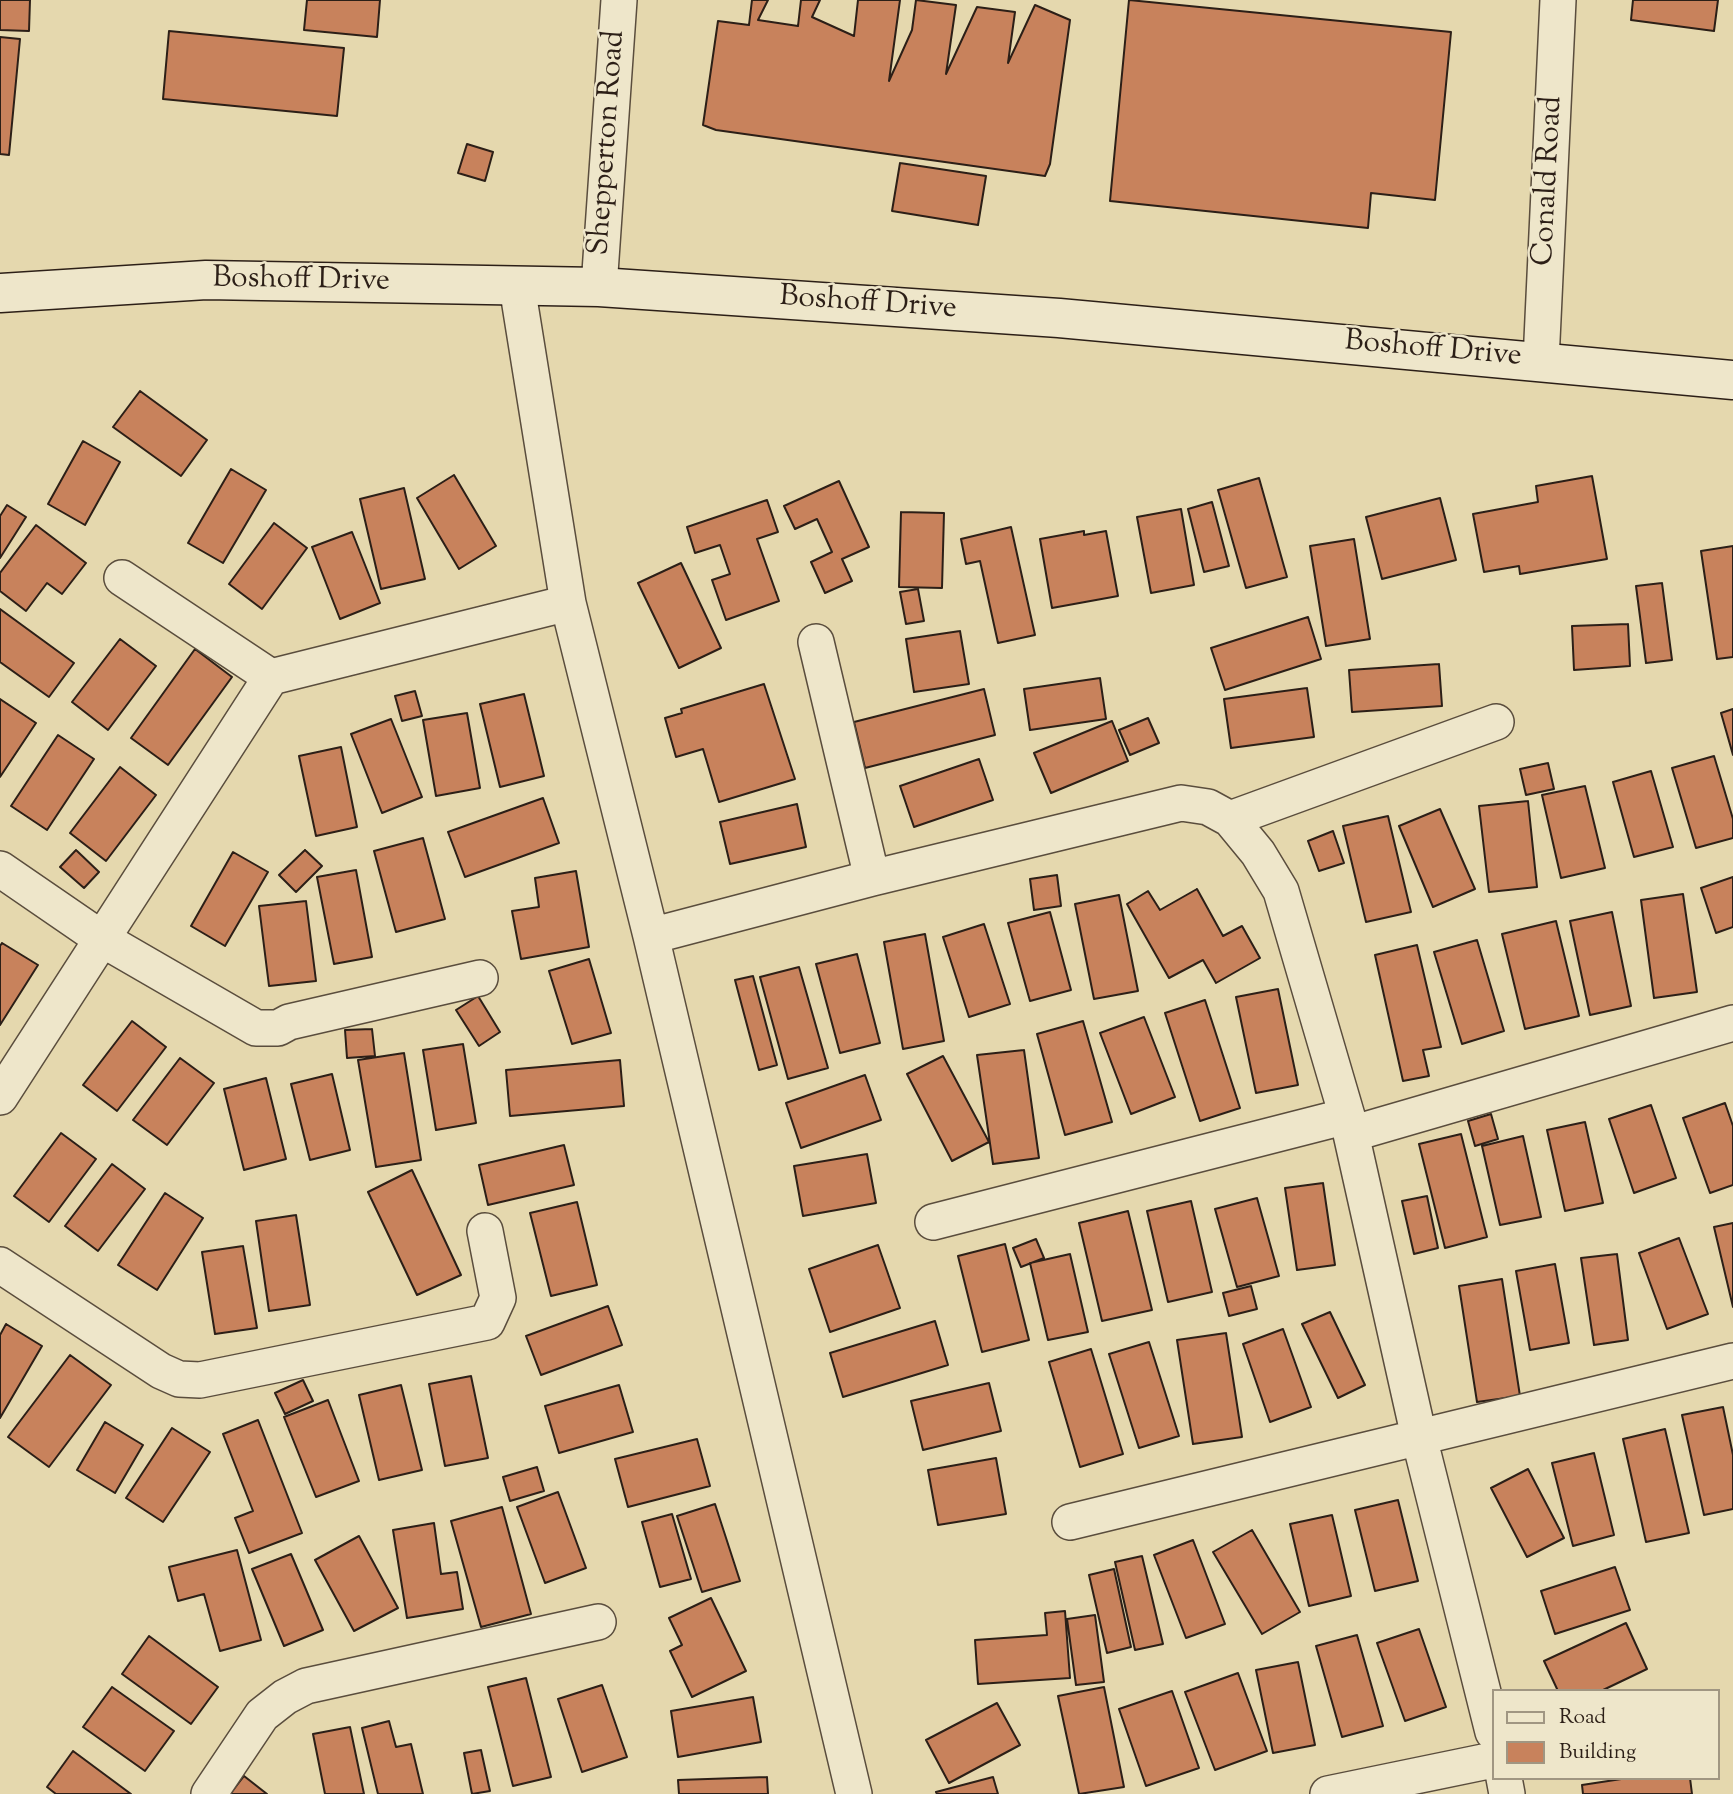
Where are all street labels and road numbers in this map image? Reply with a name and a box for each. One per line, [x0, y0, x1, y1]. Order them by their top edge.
street label: Shepperton Road [583, 29, 635, 257]
street label: Conald Road [1528, 95, 1572, 267]
street label: Boshoff Drive [212, 262, 390, 302]
street label: Boshoff Drive [778, 281, 958, 329]
street label: Boshoff Drive [1343, 325, 1523, 377]

